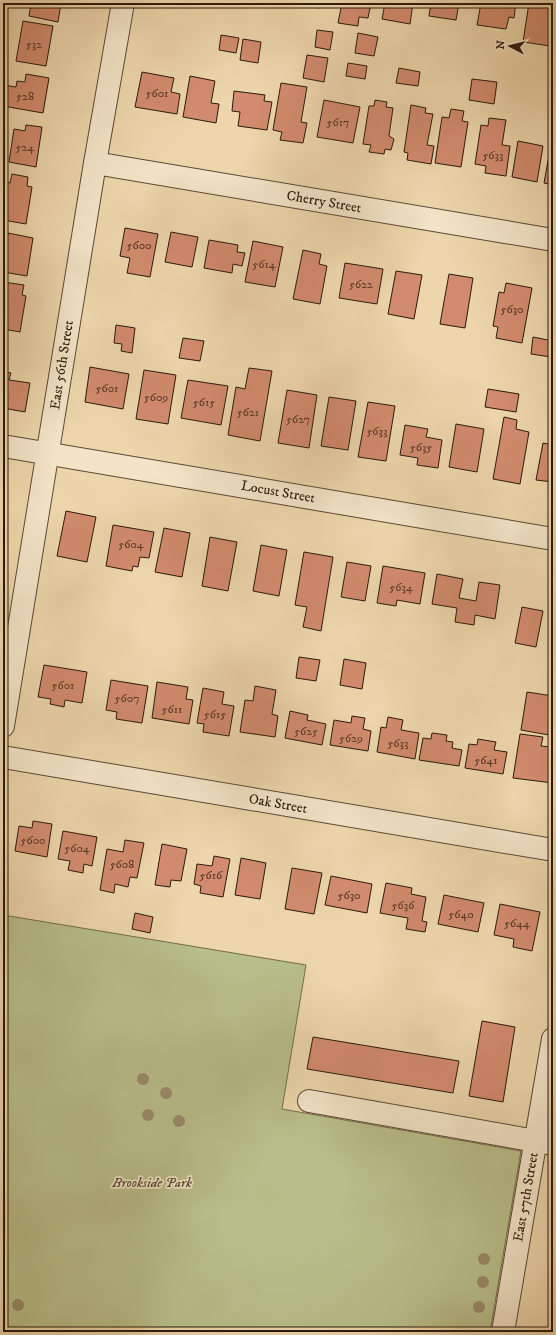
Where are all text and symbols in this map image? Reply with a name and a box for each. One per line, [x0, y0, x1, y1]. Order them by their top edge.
north arrow [490, 26, 530, 66]
house number: 532 [26, 37, 42, 52]
text: N [494, 40, 509, 50]
house number: 5601 [145, 86, 169, 101]
house number: 528 [16, 89, 34, 104]
house number: 5617 [327, 115, 349, 130]
house number: 524 [16, 140, 35, 155]
house number: 5633 [482, 148, 504, 163]
street label: Cherry Street [285, 187, 363, 218]
house number: 5600 [126, 238, 152, 253]
house number: 5614 [252, 257, 277, 272]
house number: 5622 [349, 277, 373, 292]
house number: 5630 [500, 302, 524, 317]
street label: East 56th Street [46, 319, 78, 411]
house number: 5601 [95, 381, 119, 396]
house number: 5609 [144, 390, 168, 405]
house number: 5615 [193, 395, 215, 410]
house number: 5621 [237, 405, 259, 420]
house number: 5627 [286, 412, 310, 427]
house number: 5633 [366, 424, 388, 439]
house number: 5635 [410, 440, 432, 455]
street label: Locust Street [240, 477, 317, 507]
house number: 5604 [118, 537, 145, 552]
house number: 5634 [389, 580, 414, 595]
house number: 5601 [51, 678, 75, 693]
house number: 5607 [115, 691, 140, 706]
house number: 5611 [162, 702, 182, 717]
house number: 5615 [204, 707, 226, 722]
house number: 5625 [294, 724, 318, 739]
house number: 5629 [339, 731, 363, 746]
house number: 5633 [387, 736, 409, 751]
house number: 5641 [474, 753, 498, 768]
street label: Oak Street [247, 790, 309, 818]
house number: 5600 [20, 833, 46, 848]
house number: 5604 [64, 841, 91, 856]
house number: 5608 [110, 857, 134, 872]
house number: 5616 [200, 868, 223, 883]
house number: 5630 [337, 888, 361, 903]
house number: 5636 [392, 898, 415, 913]
house number: 5640 [448, 907, 474, 922]
house number: 5644 [504, 916, 531, 931]
street label: East 57th Street [509, 1150, 543, 1243]
park label: Brookside Park [111, 1174, 192, 1192]

